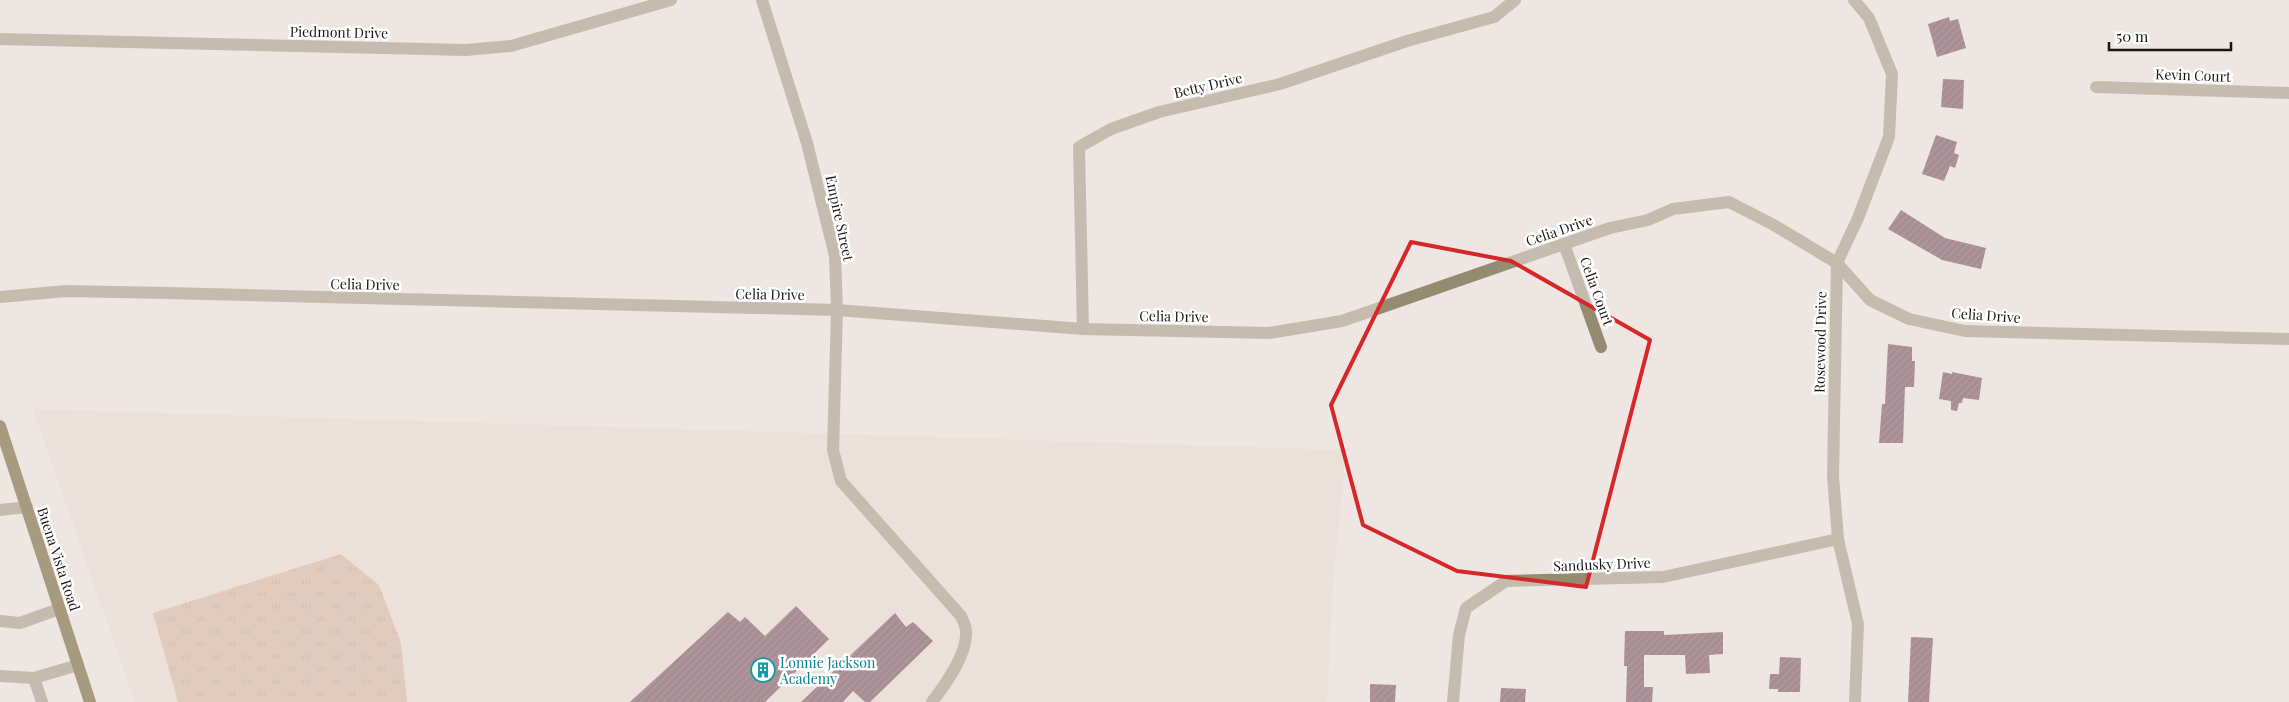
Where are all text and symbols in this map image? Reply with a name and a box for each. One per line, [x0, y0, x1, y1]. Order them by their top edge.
scale bar [2109, 20, 2232, 52]
street label: Piedmont Drive [290, 22, 388, 42]
text: 50 m [2116, 26, 2149, 46]
street label: Kevin Court [2155, 64, 2232, 86]
street label: Betty Drive [1172, 68, 1244, 102]
street label: Empire Street [822, 173, 859, 264]
street label: Celia Drive [1523, 210, 1595, 250]
street label: Celia Court [1576, 254, 1619, 329]
street label: Celia Drive [330, 274, 400, 294]
street label: Celia Drive [735, 284, 805, 304]
street label: Rosewood Drive [1810, 291, 1830, 393]
street label: Celia Drive [1951, 303, 2021, 327]
street label: Celia Drive [1139, 306, 1209, 326]
street label: Buena Vista Road [33, 505, 85, 613]
street label: Sandusky Drive [1553, 553, 1651, 575]
place label: Lonnie Jackson Academy [779, 653, 876, 688]
building icon: Lonnie Jackson Academy [750, 657, 776, 683]

